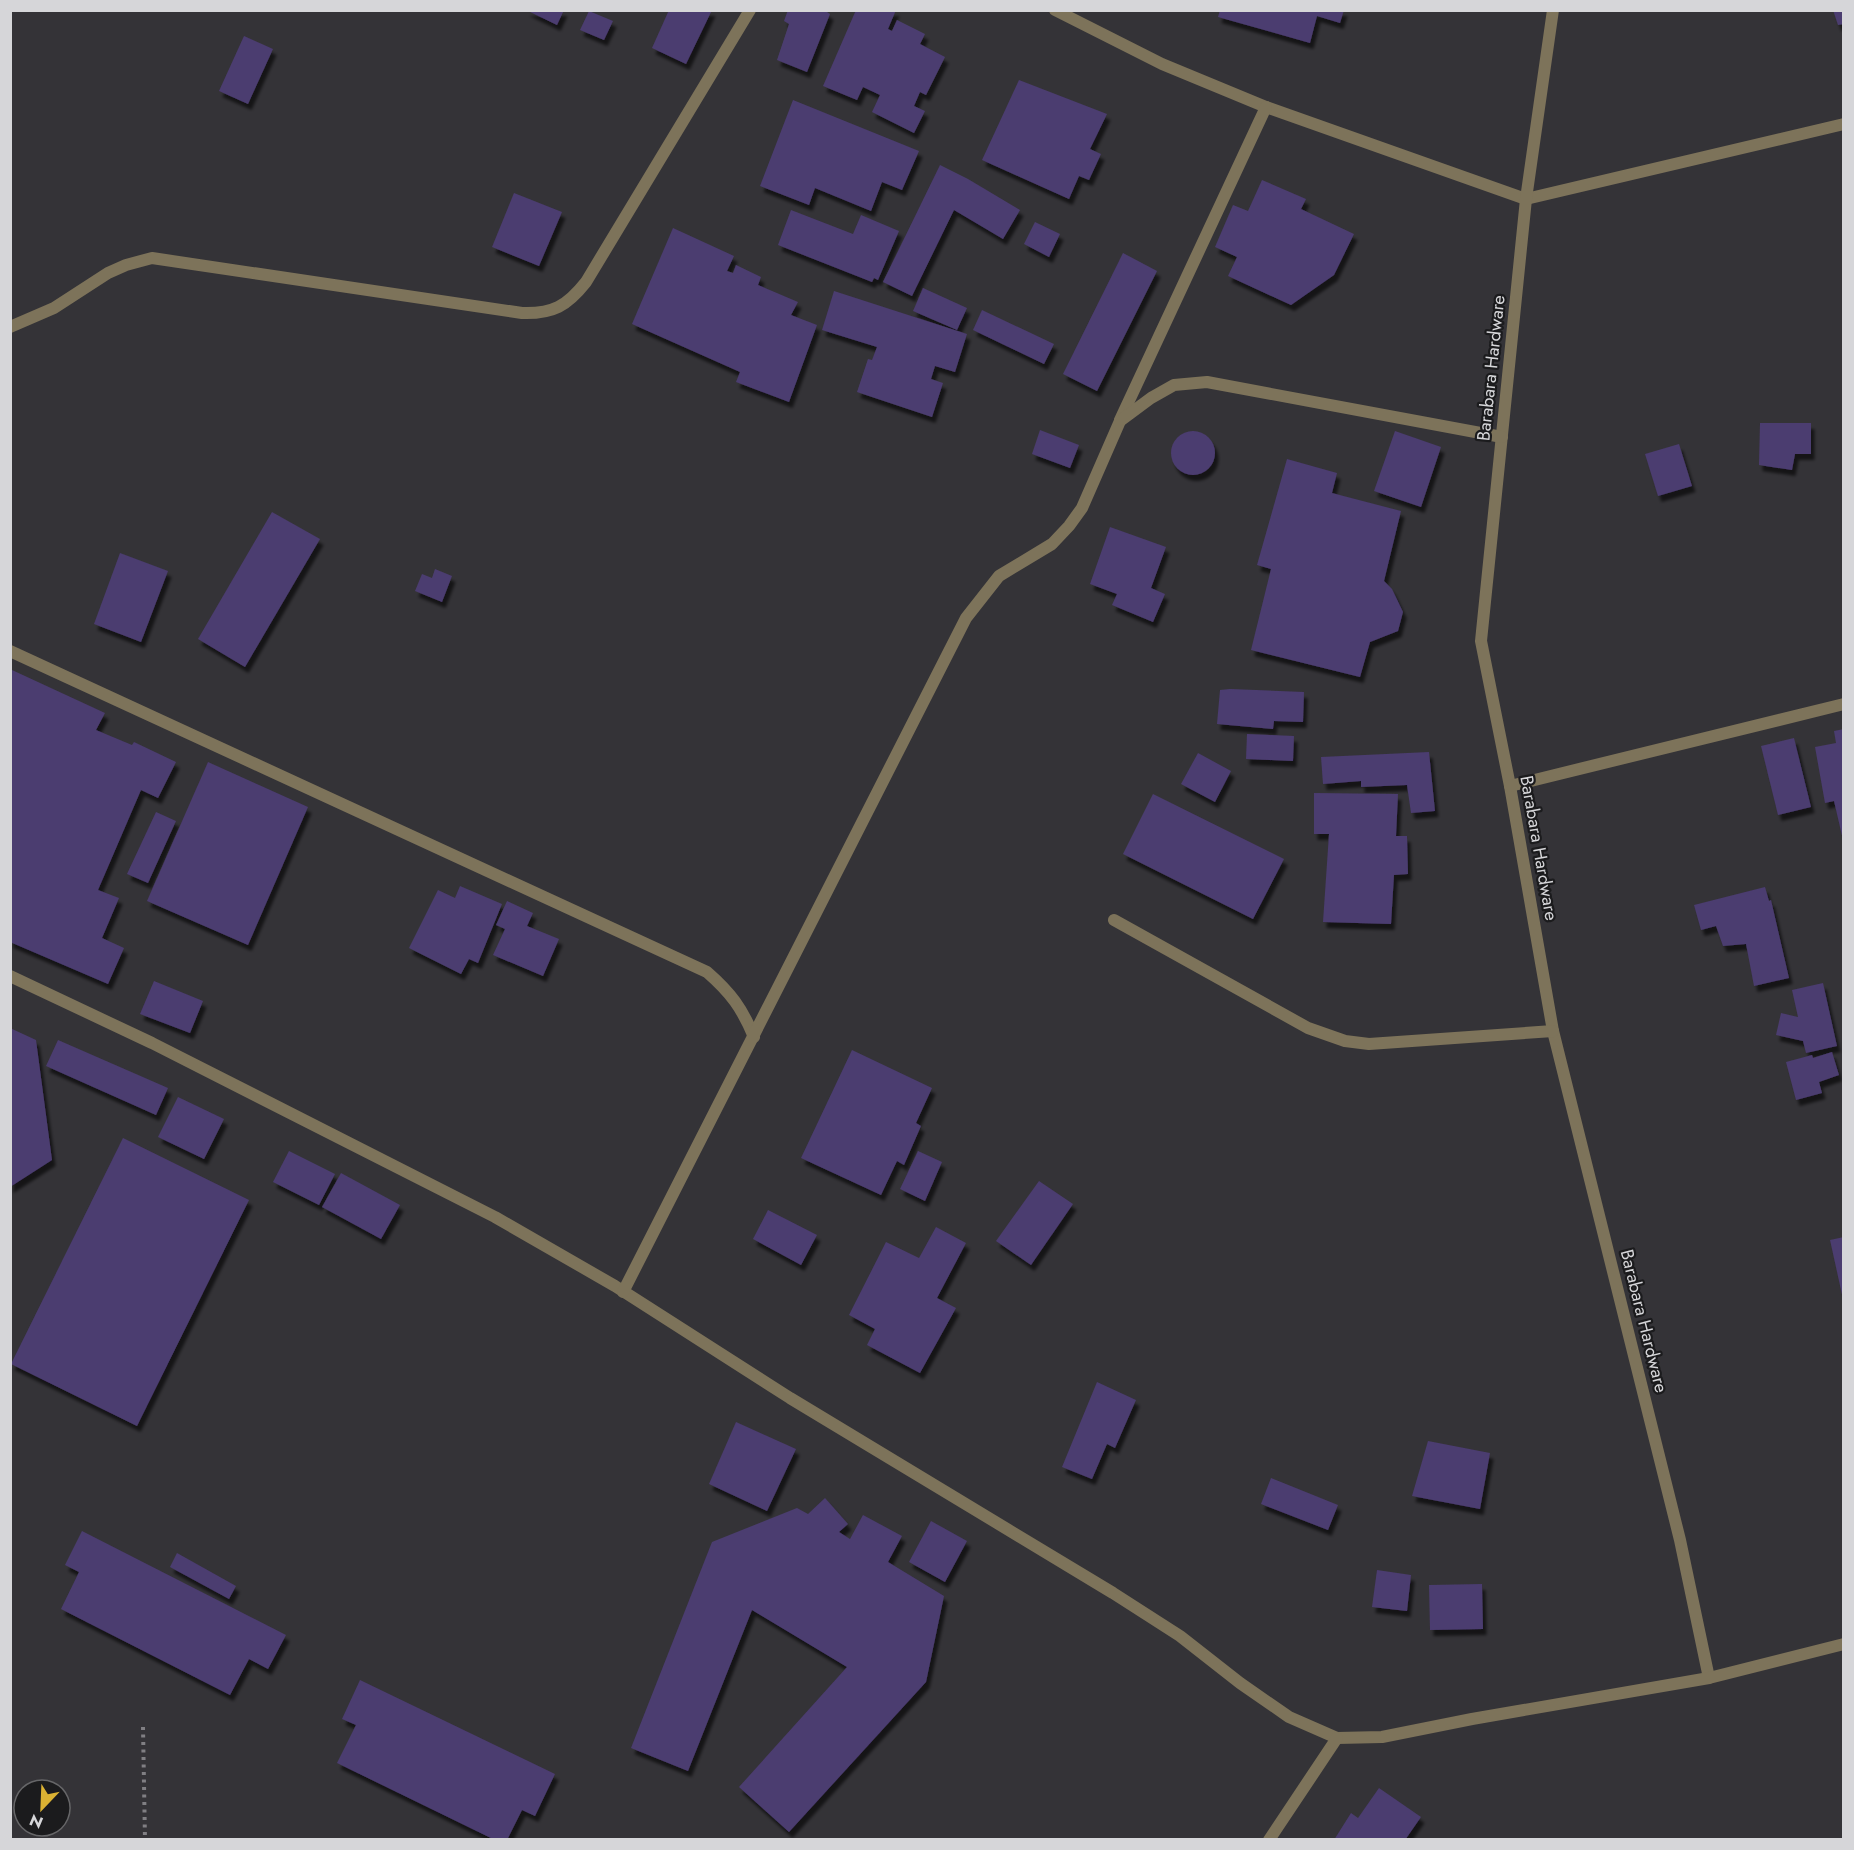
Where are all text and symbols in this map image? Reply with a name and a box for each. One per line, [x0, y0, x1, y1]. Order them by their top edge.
street label: Barabara Hardware [1470, 294, 1512, 442]
street label: Barabara Hardware [1513, 773, 1565, 923]
street label: Barabara Hardware [1614, 1247, 1674, 1395]
north arrow [12, 1778, 72, 1838]
text: N [26, 1808, 47, 1834]

